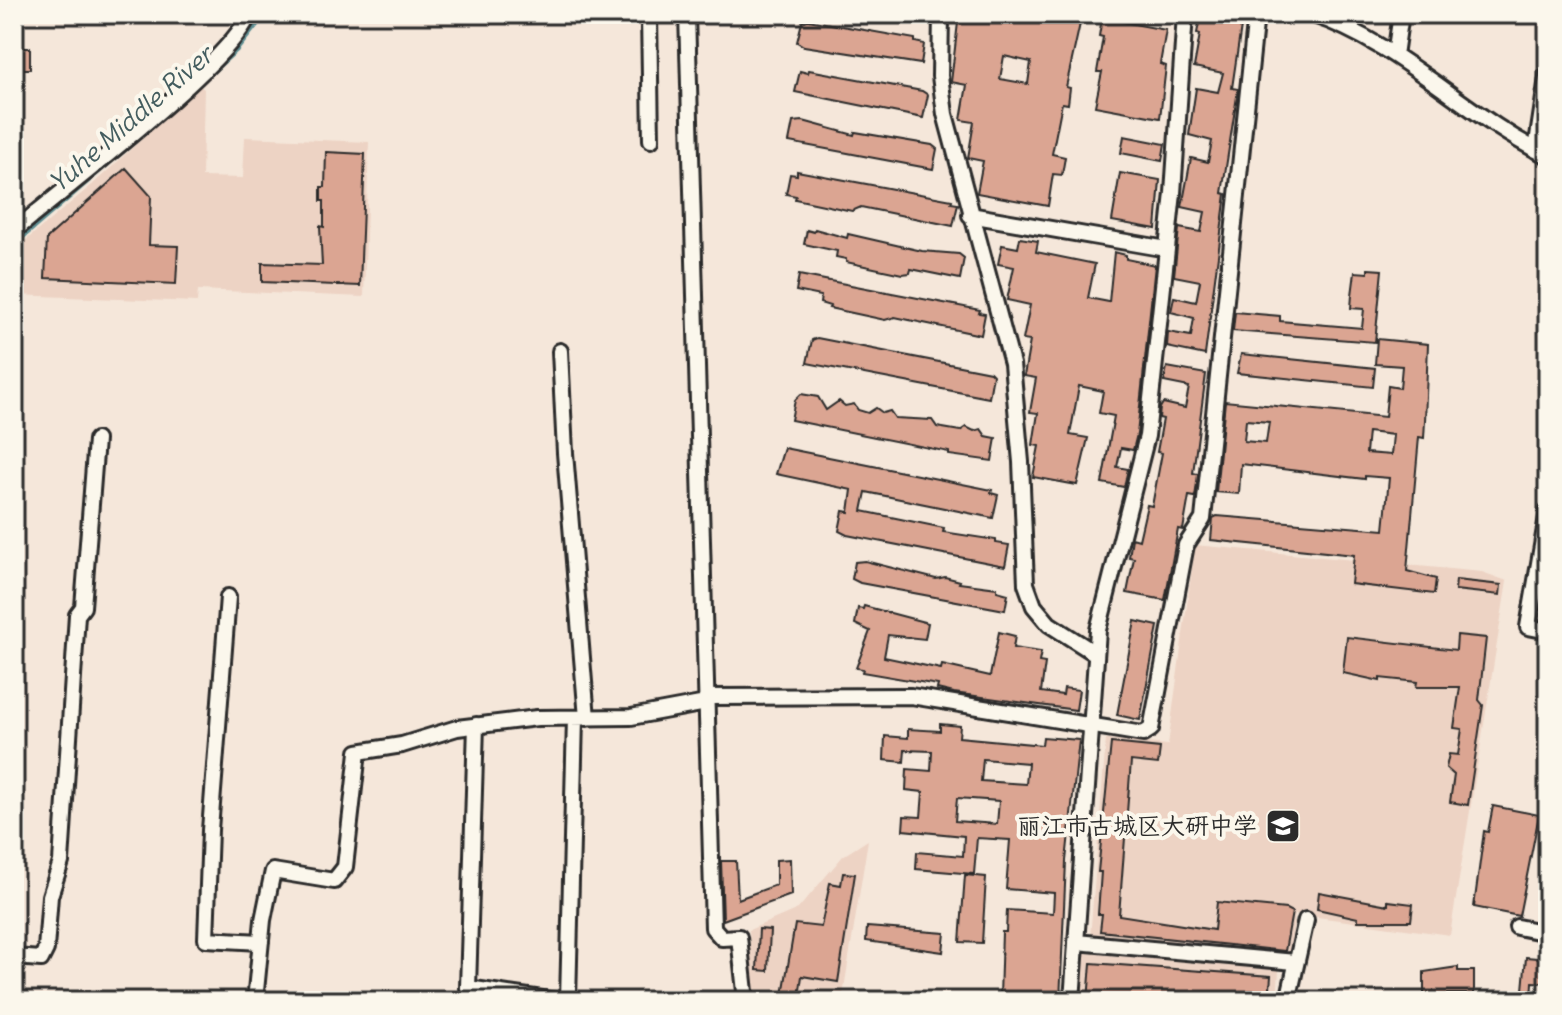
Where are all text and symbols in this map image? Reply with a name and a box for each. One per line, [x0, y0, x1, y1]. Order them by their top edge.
water label: Yuhe Middle River [42, 36, 222, 199]
school or university icon: 丽江市古城区大研中学 [1264, 807, 1302, 845]
place label: 丽江市古城区大研中学 [1017, 810, 1257, 840]

